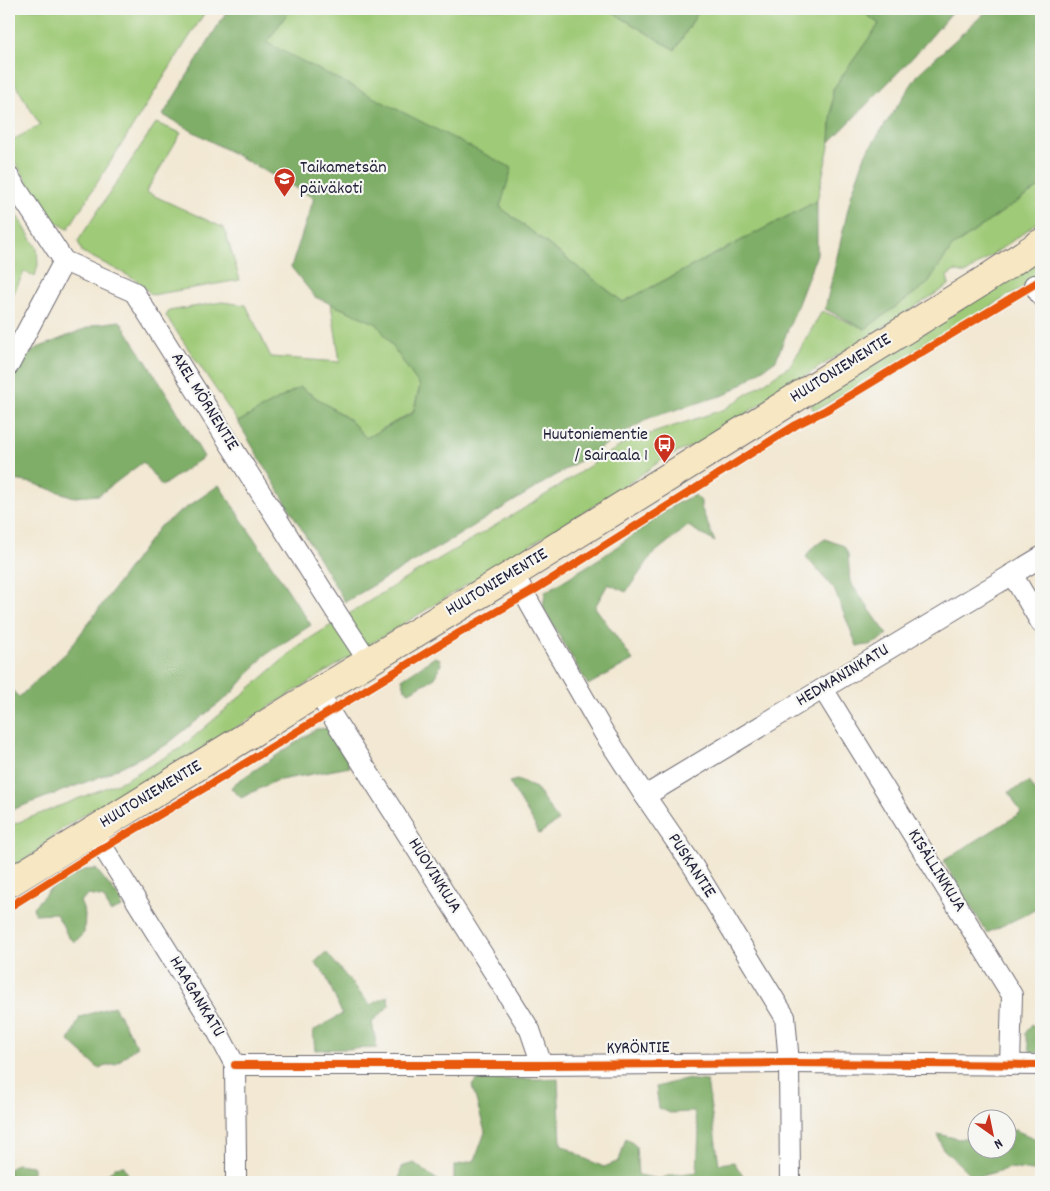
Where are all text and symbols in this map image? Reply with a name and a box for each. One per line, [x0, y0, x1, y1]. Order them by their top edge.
place label: Taikametsän päiväkoti [300, 156, 387, 202]
school or university icon: Taikametsän päiväkoti [272, 166, 296, 197]
street label: HUUTONIEMENTIE [785, 328, 897, 410]
street label: AXEL MÖRNENTIE [164, 348, 244, 456]
place label: Huutoniementie / Sairaala 1 [543, 423, 648, 469]
bus stop icon: Huutoniementie / Sairaala 1 [652, 433, 676, 464]
street label: HUUTONIEMENTIE [441, 543, 553, 623]
street label: HEDMANINKATU [792, 638, 894, 714]
street label: HUUTONIEMENTIE [95, 755, 207, 835]
street label: KISÄLLINKUJA [901, 825, 972, 917]
street label: PUSKANTIE [661, 829, 721, 903]
street label: HUOVINKUJA [401, 833, 467, 919]
street label: HAAGANKATU [162, 952, 230, 1042]
street label: KYRÖNTIE [606, 1036, 670, 1062]
north arrow [968, 1108, 1018, 1158]
text: N [990, 1133, 1006, 1154]

